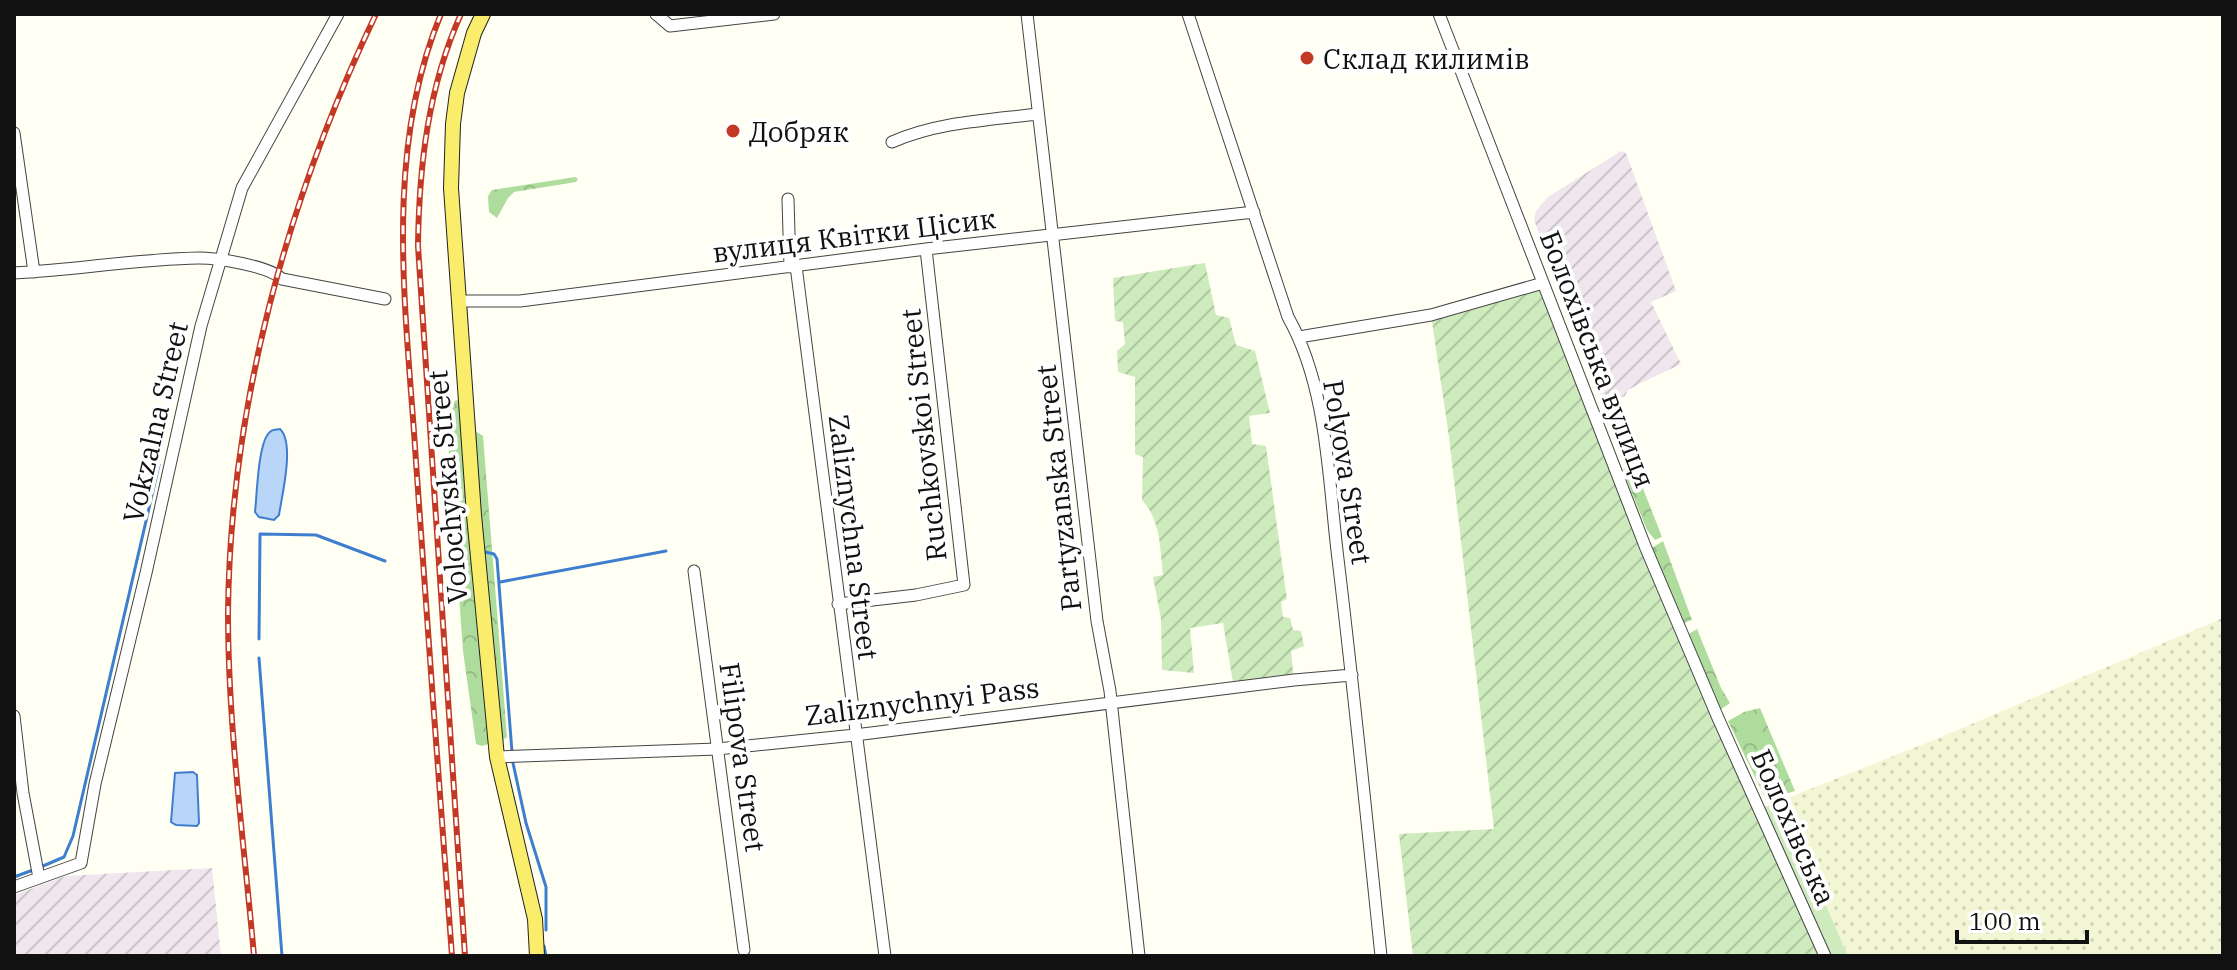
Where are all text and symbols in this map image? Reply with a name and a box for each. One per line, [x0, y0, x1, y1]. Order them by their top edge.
place label: Склад килимів [1323, 40, 1530, 77]
marker: Склад килимів [1298, 49, 1316, 67]
place label: Добряк [749, 113, 849, 150]
marker: Добряк [724, 122, 742, 140]
street label: вулиця Квітки Цісик [710, 199, 998, 271]
street label: Болохівська вулиця [1532, 225, 1664, 493]
street label: Ruchkovskoi Street [891, 307, 955, 563]
street label: Vokzalna Street [114, 318, 196, 526]
street label: Partyzanska Street [1027, 363, 1089, 613]
street label: Volochyska Street [418, 369, 476, 605]
street label: Polyova Street [1315, 377, 1381, 567]
street label: Zaliznychna Street [821, 412, 887, 662]
street label: Filipova Street [711, 660, 775, 854]
street label: Zaliznychnyi Pass [803, 668, 1041, 734]
street label: Болохівська [1743, 743, 1845, 911]
scale bar [1957, 894, 2087, 944]
text: 100 m [1969, 905, 2041, 937]

